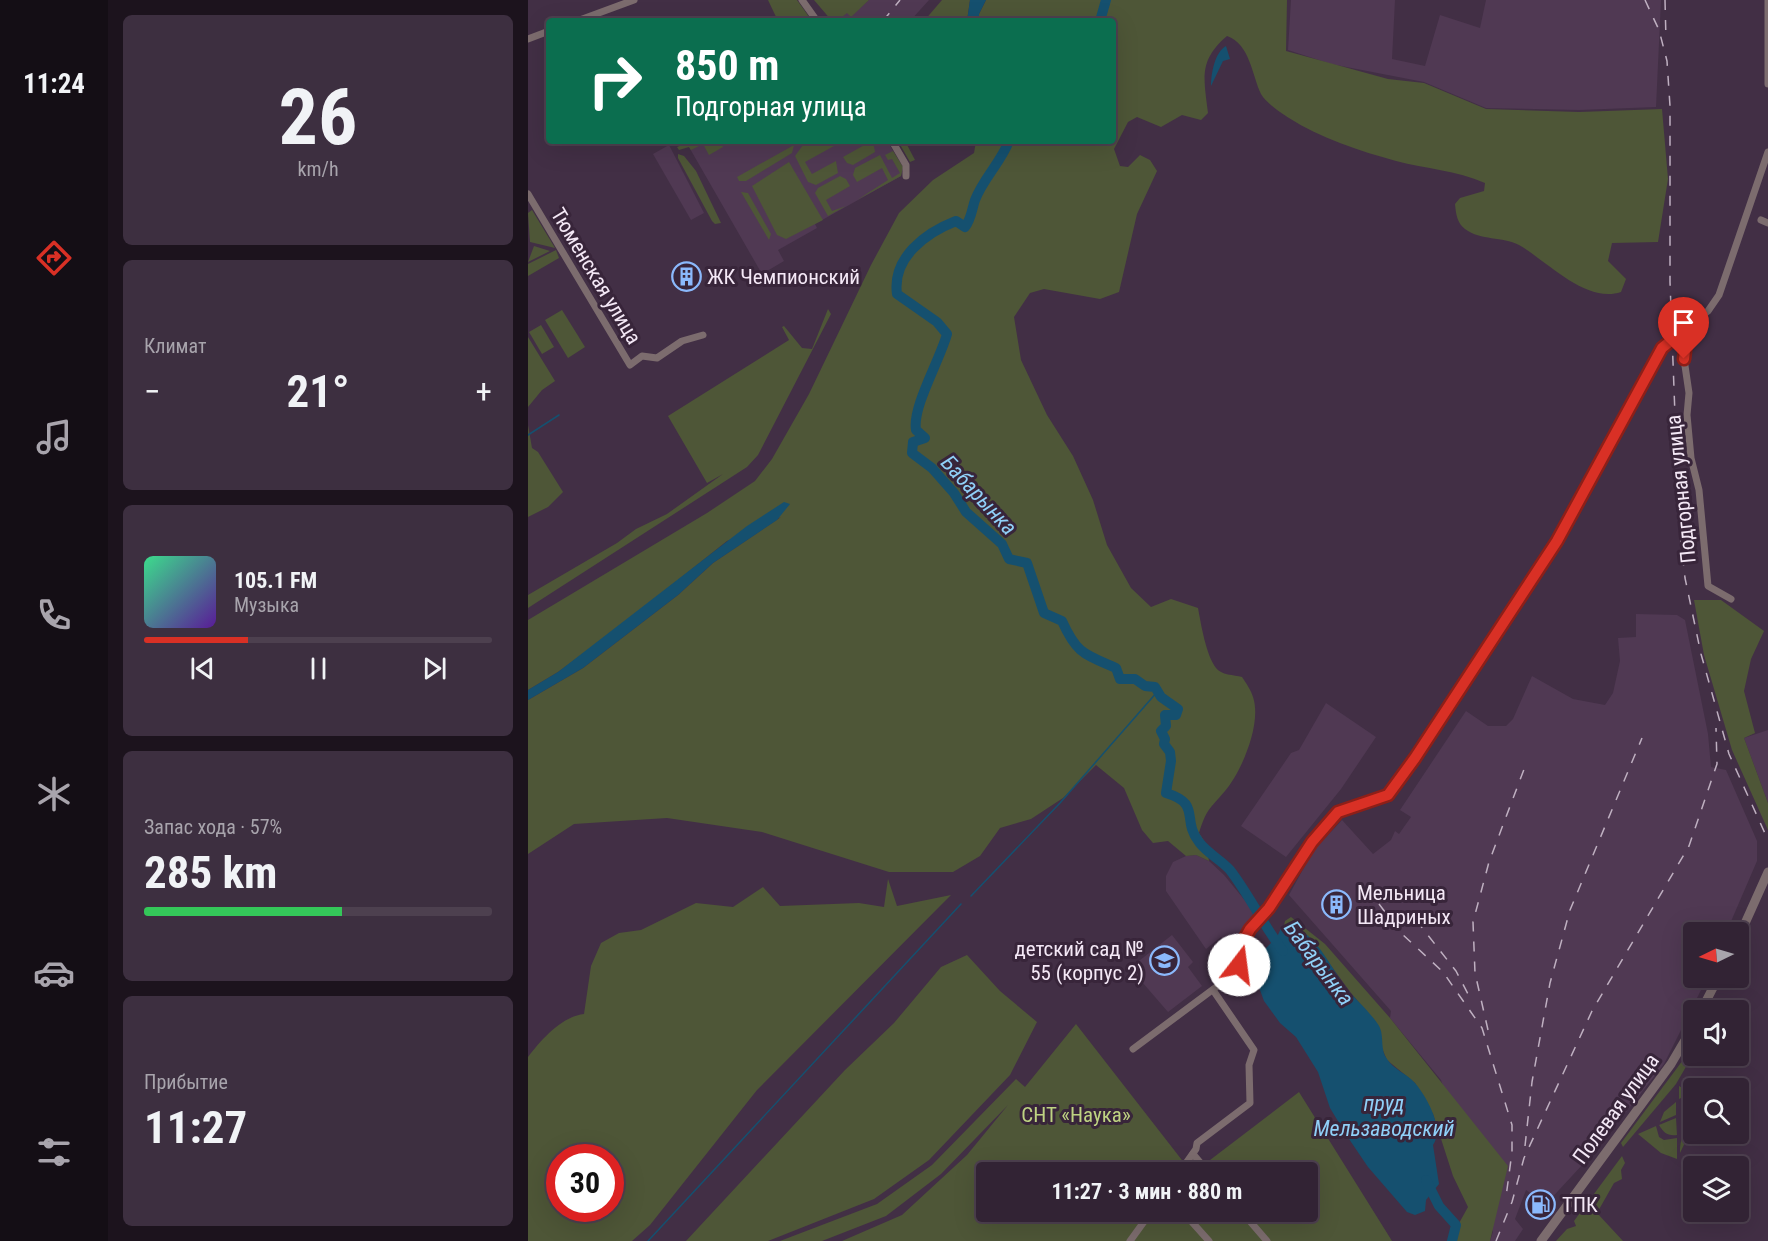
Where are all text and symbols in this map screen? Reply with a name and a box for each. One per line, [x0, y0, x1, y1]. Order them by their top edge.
text: 850 m [675, 41, 780, 90]
icon: right [576, 42, 654, 120]
text: 11:24 [23, 68, 85, 100]
text: 26 [279, 72, 357, 163]
text: Подгорная улица [675, 91, 867, 123]
text: km/h [297, 157, 339, 181]
street label: Тюменская улица [546, 204, 646, 348]
icon: directions [33, 237, 75, 279]
building icon: ЖК Чемпионский [670, 261, 702, 293]
place label: ЖК Чемпионский [707, 265, 860, 289]
pin [1658, 297, 1709, 359]
icon: arrive [1667, 306, 1700, 339]
text: Климат [144, 334, 206, 358]
text: 21° [287, 365, 350, 418]
text: − [144, 372, 161, 411]
text: + [476, 372, 492, 411]
street label: Подгорная улица [1661, 414, 1701, 564]
icon: music [33, 416, 75, 458]
water label: Бабарынка [936, 450, 1022, 540]
text: 105.1 FM [234, 568, 317, 593]
text: Музыка [234, 593, 299, 617]
icon: phone [33, 594, 75, 636]
icon: previous [186, 652, 219, 685]
icon: pause [302, 652, 335, 685]
icon: next [418, 652, 451, 685]
icon: climate [33, 773, 75, 815]
text: Запас хода · 57% [144, 815, 282, 839]
text: 285 km [144, 846, 277, 899]
place label: Мельница Шадриных [1357, 881, 1451, 929]
building icon: Мельница Шадриных [1320, 889, 1352, 921]
water label: Бабарынка [1279, 916, 1359, 1010]
north arrow [1683, 922, 1749, 988]
map controls [1683, 922, 1749, 1222]
position arrow [1207, 933, 1271, 997]
place label: детский сад № 55 (корпус 2) [1014, 937, 1144, 985]
school or university icon: детский сад № 55 (корпус 2) [1149, 945, 1181, 977]
icon: car [33, 952, 75, 994]
button: sound [1683, 1000, 1749, 1066]
street label: Полевая улица [1568, 1049, 1664, 1169]
text: Прибытие [144, 1070, 228, 1094]
button: search [1683, 1078, 1749, 1144]
water label: пруд Мельзаводский [1314, 1091, 1455, 1141]
text: 11:27 [144, 1101, 247, 1154]
park label: СНТ «Наука» [1021, 1103, 1131, 1127]
icon: filters [33, 1131, 75, 1173]
speed limit sign: 30 [546, 1144, 624, 1222]
button: layers [1683, 1156, 1749, 1222]
text: 11:27 · 3 мин · 880 m [1052, 1179, 1242, 1204]
fuel station icon: ТПК [1525, 1189, 1557, 1221]
place label: ТПК [1562, 1193, 1598, 1217]

